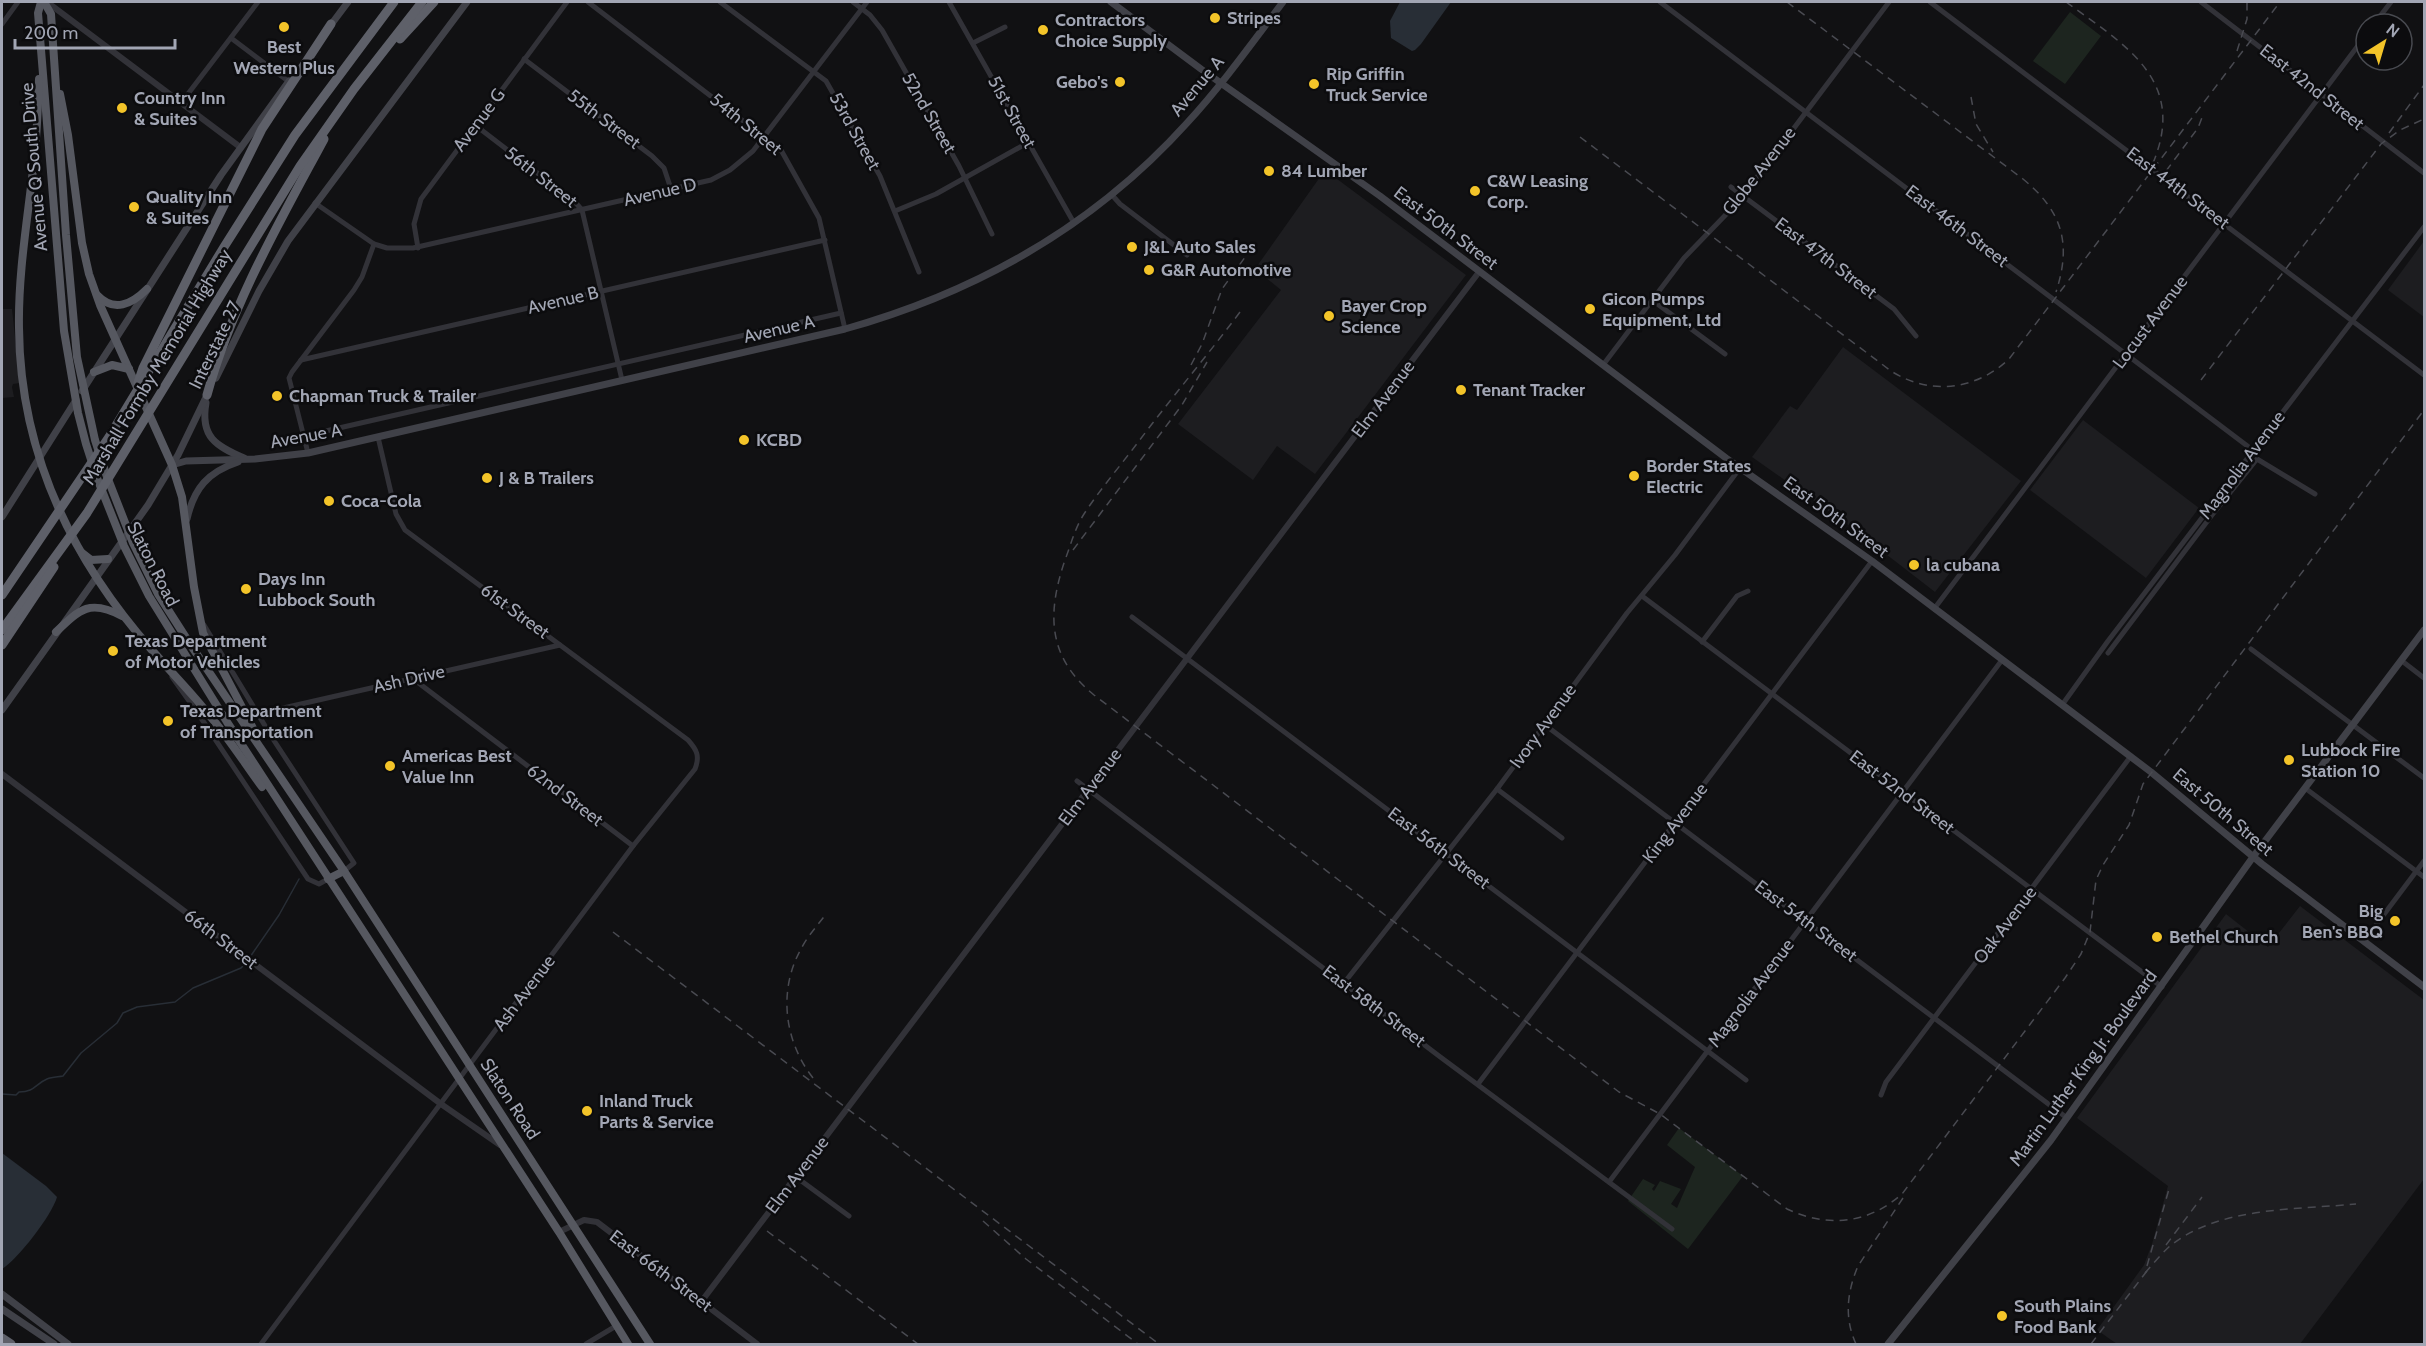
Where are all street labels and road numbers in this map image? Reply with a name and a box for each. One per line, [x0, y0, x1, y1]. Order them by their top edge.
street label: East 42nd Street [2255, 39, 2369, 135]
street label: Avenue A [1165, 51, 1229, 121]
street label: 52nd Street [897, 69, 961, 157]
street label: 51st Street [983, 72, 1041, 152]
street label: Avenue Q South Drive [16, 82, 52, 252]
street label: Avenue G [448, 84, 510, 156]
street label: 55th Street [563, 84, 645, 154]
street label: 54th Street [706, 88, 786, 160]
street label: 53rd Street [825, 88, 885, 174]
street label: Globe Avenue [1718, 122, 1800, 220]
street label: 56th Street [500, 142, 582, 212]
street label: East 44th Street [2122, 142, 2234, 234]
street label: Avenue D [621, 173, 699, 211]
street label: East 46th Street [1901, 180, 2013, 272]
street label: East 50th Street [1390, 182, 1502, 274]
street label: East 47th Street [1771, 213, 1881, 303]
street label: Marshall Formby Memorial Highway [78, 245, 236, 489]
street label: Locust Avenue [2108, 271, 2192, 373]
street label: Avenue B [526, 281, 601, 319]
street label: Interstate 27 [184, 297, 246, 393]
street label: Avenue A [741, 310, 817, 348]
street label: Elm Avenue [1347, 356, 1419, 442]
street label: Magnolia Avenue [2194, 406, 2290, 524]
street label: Avenue A [269, 419, 343, 453]
street label: East 50th Street [1779, 471, 1893, 563]
street label: Slaton Road [122, 518, 184, 610]
street label: 61st Street [476, 579, 554, 643]
street label: Ash Drive [371, 660, 447, 698]
street label: Ivory Avenue [1505, 680, 1581, 772]
street label: Elm Avenue [1054, 744, 1126, 830]
street label: East 52nd Street [1845, 745, 1959, 839]
street label: 62nd Street [522, 759, 608, 831]
street label: East 50th Street [2168, 764, 2278, 860]
street label: King Avenue [1638, 779, 1712, 867]
street label: East 56th Street [1384, 802, 1494, 894]
street label: East 54th Street [1750, 875, 1862, 967]
street label: Oak Avenue [1969, 882, 2041, 968]
street label: 66th Street [180, 904, 262, 974]
street label: Magnolia Avenue [1703, 934, 1799, 1052]
street label: Ash Avenue [488, 951, 560, 1035]
street label: East 58th Street [1318, 960, 1430, 1052]
street label: Martin Luther King Jr. Boulevard [2004, 966, 2162, 1170]
street label: Slaton Road [476, 1054, 544, 1144]
street label: Elm Avenue [761, 1132, 833, 1218]
street label: East 66th Street [605, 1225, 717, 1317]

